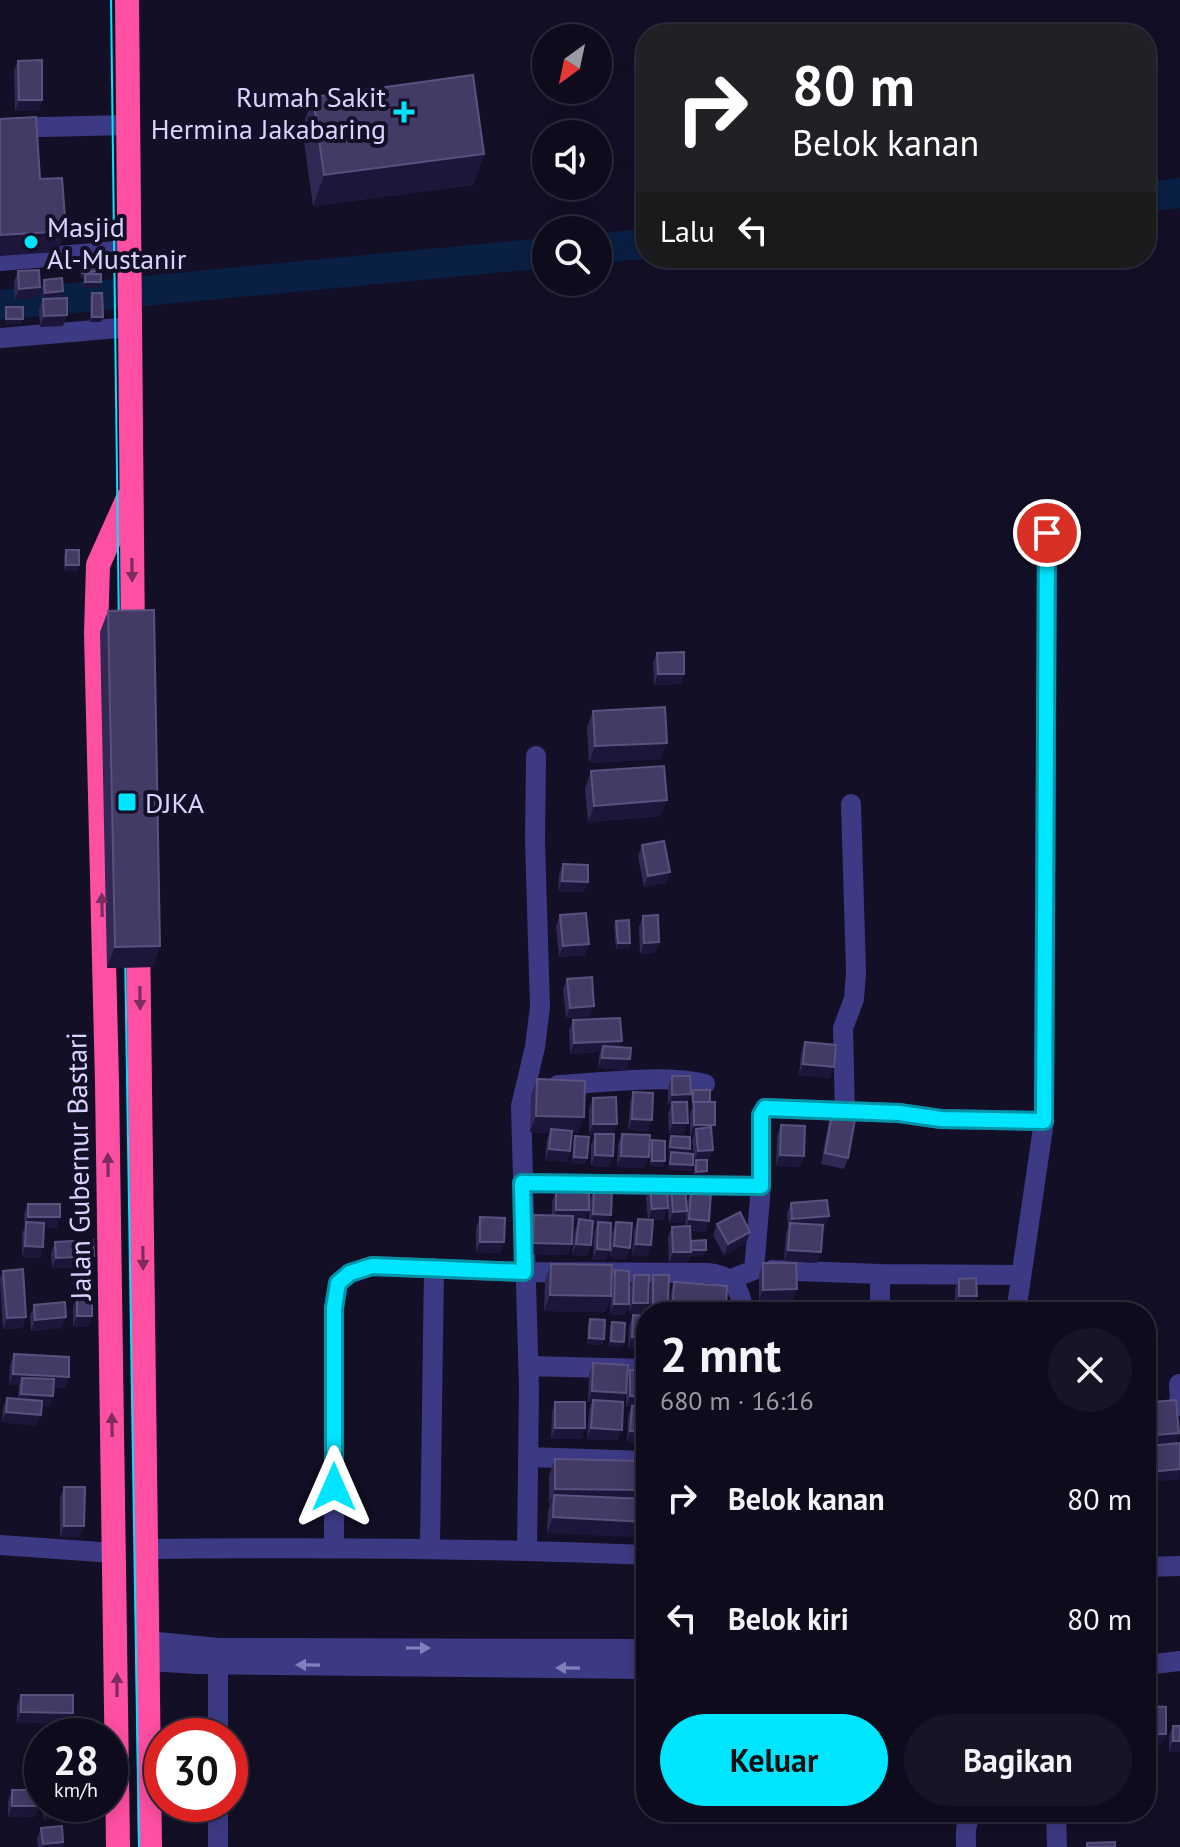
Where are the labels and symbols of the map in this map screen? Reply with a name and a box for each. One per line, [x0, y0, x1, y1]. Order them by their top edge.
north arrow [532, 24, 612, 104]
place label: Rumah Sakit Hermina Jakabaring [151, 78, 386, 147]
marker: Rumah Sakit Hermina Jakabaring [393, 101, 415, 123]
place label: Masjid Al-Mustanir [47, 208, 187, 277]
marker: Masjid Al-Mustanir [22, 233, 40, 251]
pin [1013, 499, 1081, 567]
one-way arrow [125, 558, 138, 583]
place label: DJKA [145, 784, 205, 821]
marker: DJKA [116, 791, 138, 813]
one-way arrow [96, 892, 109, 917]
one-way arrow [133, 986, 146, 1011]
street label: Jalan Gubernur Bastari [57, 1032, 99, 1301]
one-way arrow [102, 1152, 114, 1177]
one-way arrow [137, 1246, 149, 1271]
one-way arrow [106, 1412, 118, 1437]
position arrow [292, 1445, 376, 1529]
one-way arrow [406, 1642, 431, 1655]
one-way arrow [295, 1659, 320, 1671]
one-way arrow [555, 1662, 580, 1674]
one-way arrow [110, 1672, 123, 1697]
speed limit sign: 30 [144, 1718, 248, 1822]

